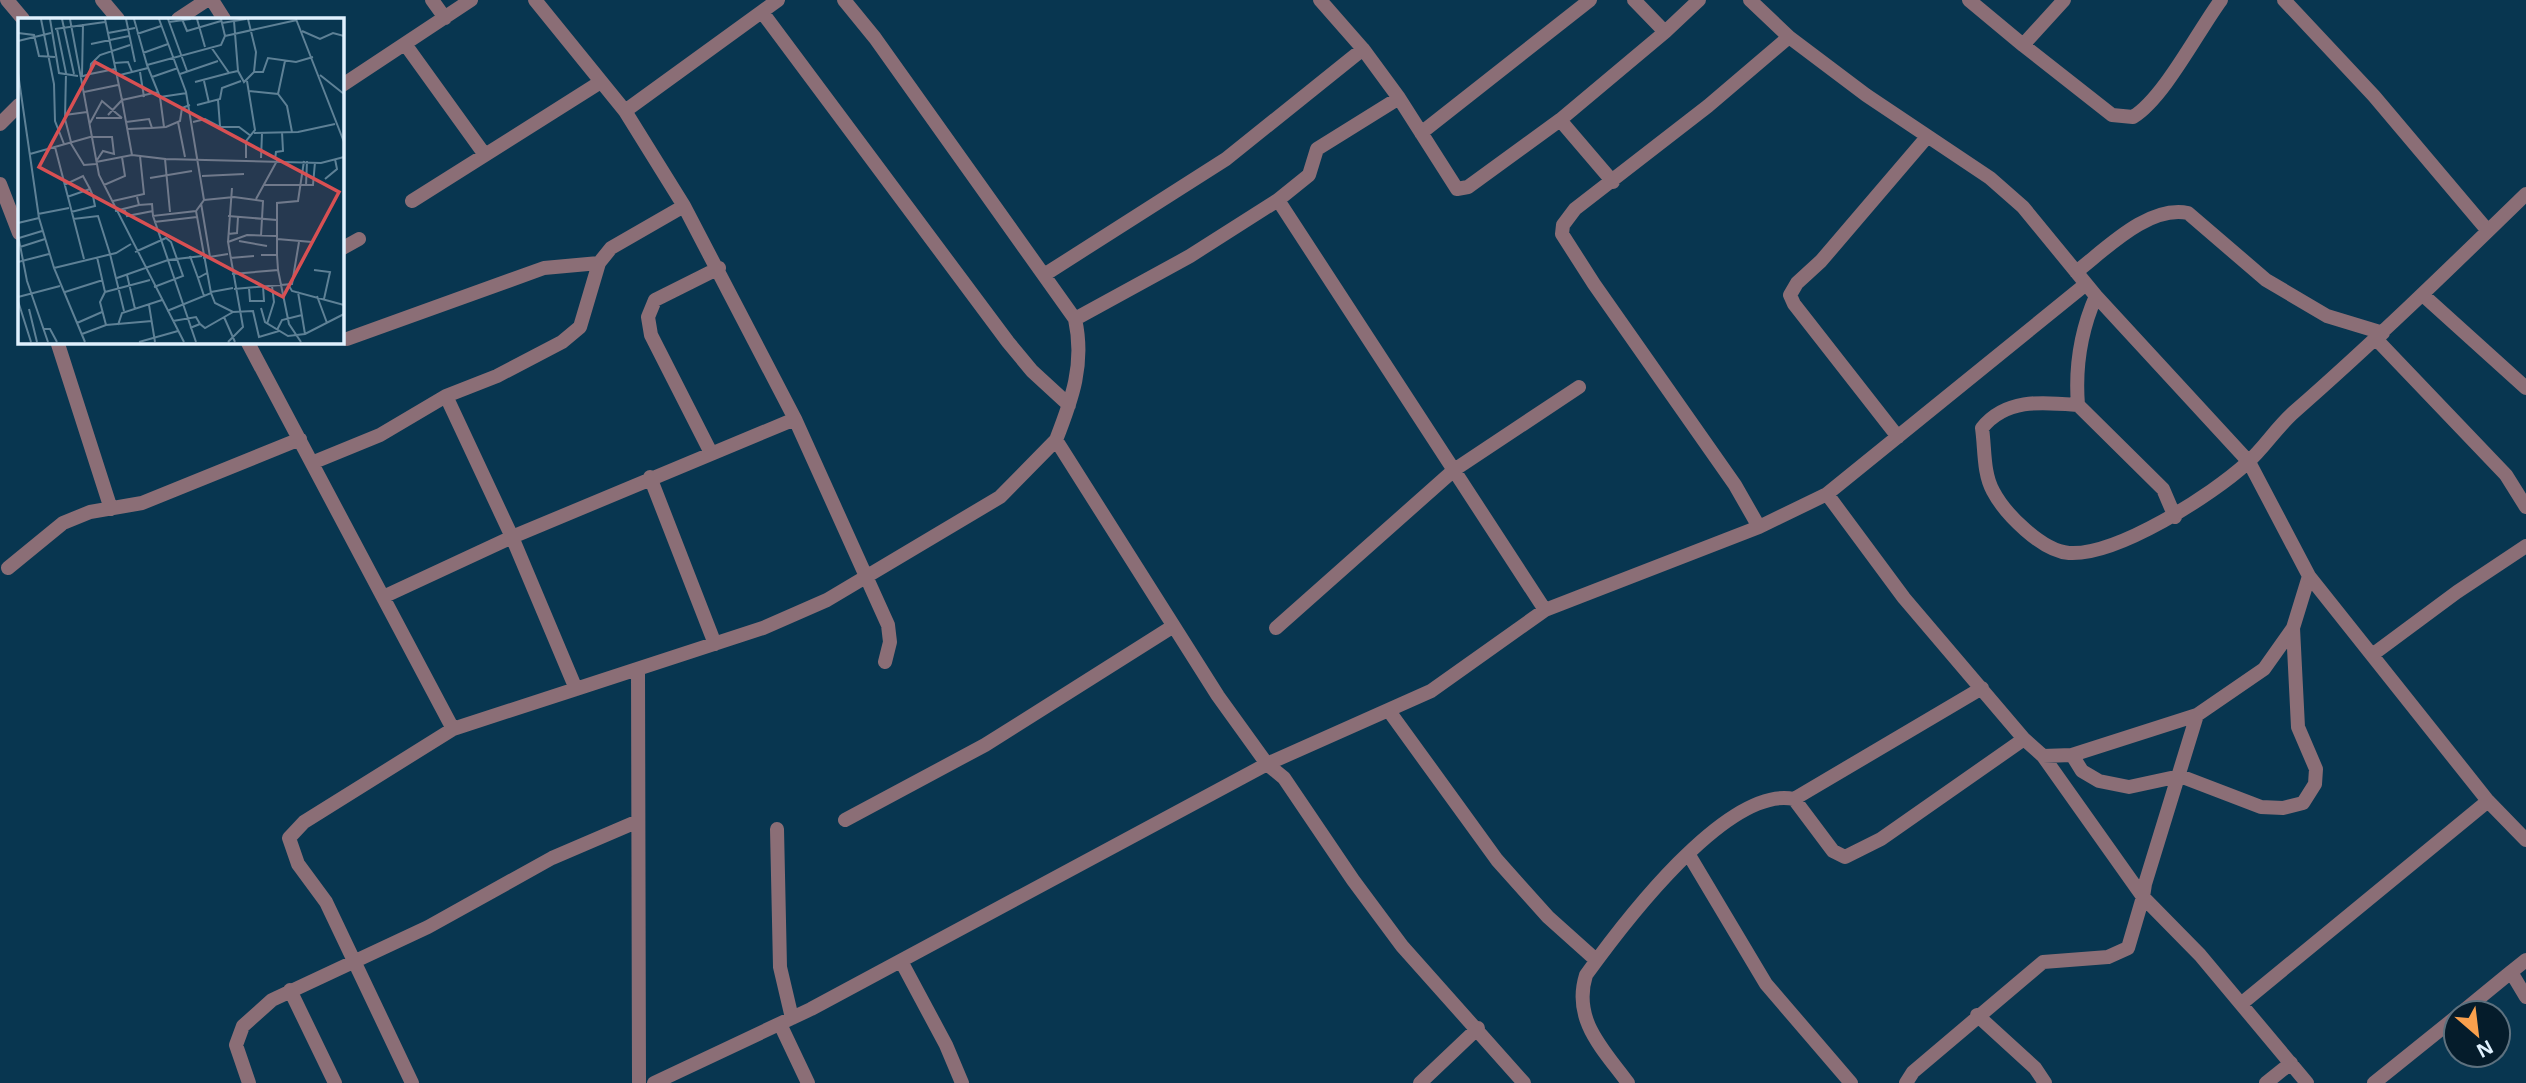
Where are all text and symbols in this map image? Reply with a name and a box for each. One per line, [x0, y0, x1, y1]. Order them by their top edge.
inset map [18, 18, 343, 343]
north arrow [2442, 999, 2512, 1069]
text: N [2472, 1034, 2498, 1064]

